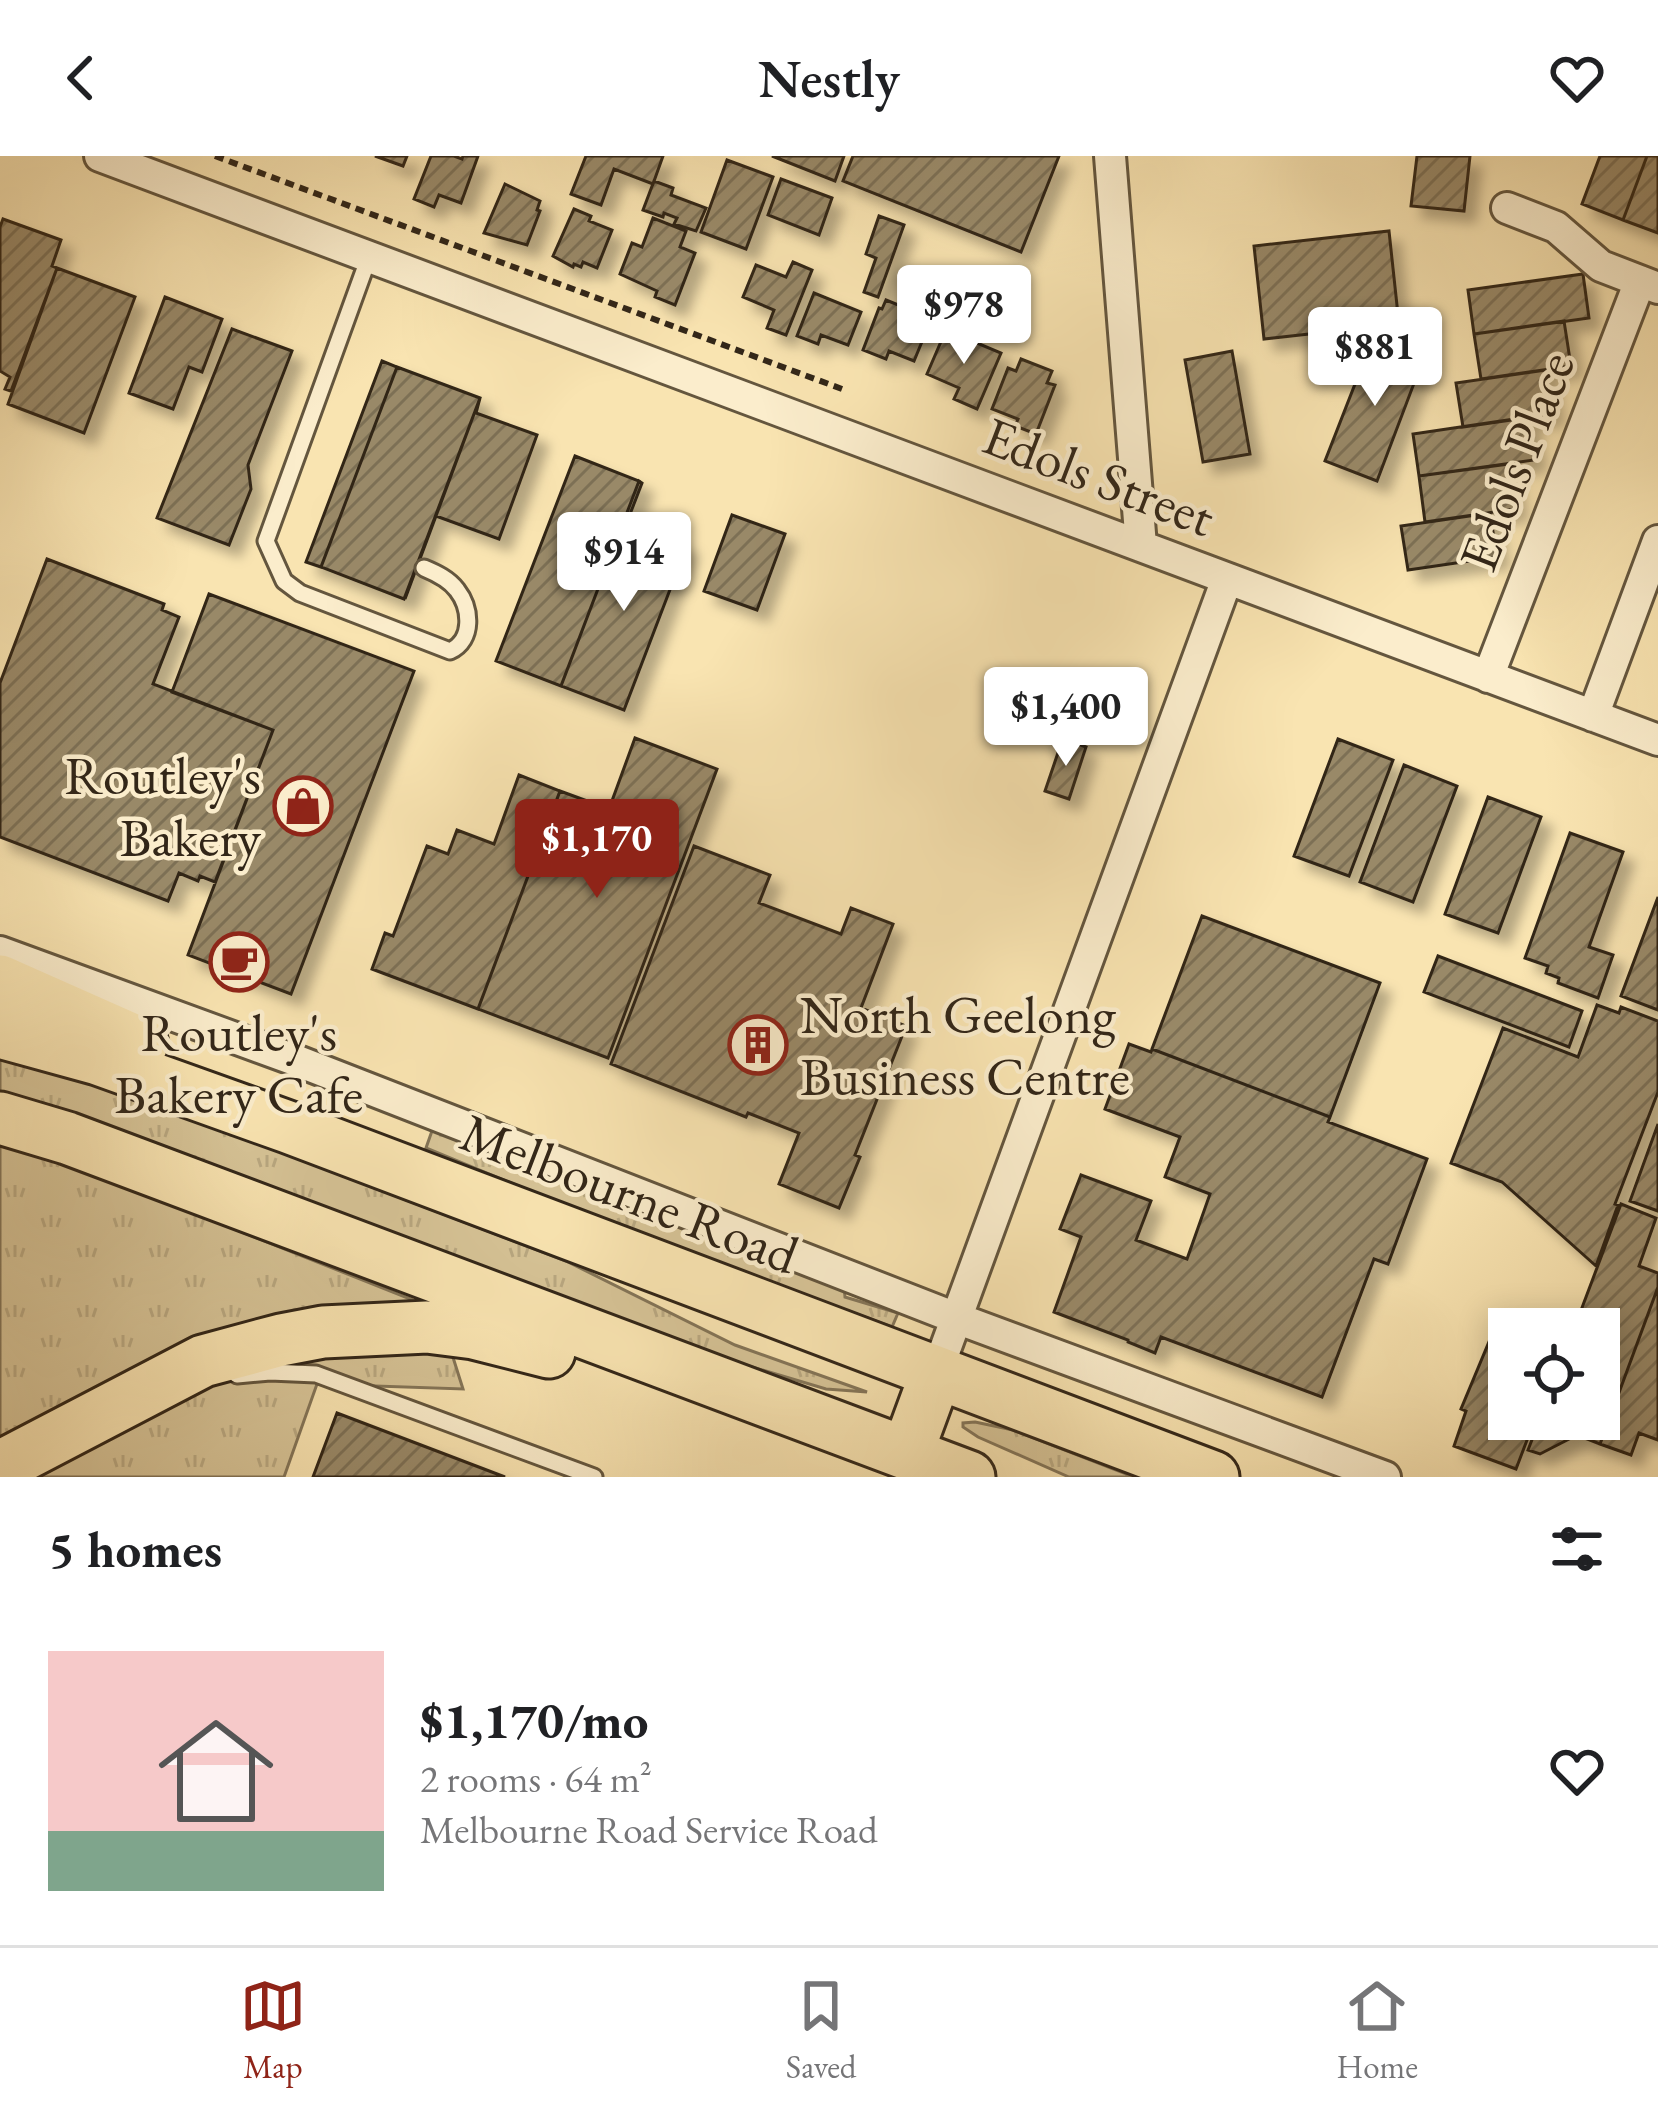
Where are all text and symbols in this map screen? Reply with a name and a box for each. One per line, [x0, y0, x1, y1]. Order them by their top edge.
text: Nestly [758, 43, 900, 113]
icon: back [48, 45, 114, 111]
icon: heart [1544, 45, 1610, 111]
pin: $978 [893, 265, 1035, 367]
text: $978 [924, 278, 1004, 329]
pin: $881 [1304, 307, 1446, 409]
text: $881 [1335, 320, 1415, 371]
street label: Edols Place [1442, 341, 1590, 581]
street label: Edols Street [973, 400, 1225, 552]
pin: $914 [553, 512, 695, 614]
text: $914 [584, 525, 664, 576]
pin: $1,400 [968, 667, 1164, 769]
text: $1,400 [1011, 680, 1121, 731]
place label: Routley's Bakery [64, 740, 261, 872]
shop icon: Routley's Bakery [272, 775, 334, 837]
pin: $1,170 [499, 799, 695, 901]
text: $1,170 [542, 812, 652, 863]
cafe icon: Routley's Bakery Cafe [208, 931, 270, 993]
place label: North Geelong Business Centre [800, 979, 1130, 1111]
place label: Routley's Bakery Cafe [115, 997, 363, 1129]
building icon: North Geelong Business Centre [727, 1014, 789, 1076]
street label: Melbourne Road [451, 1097, 809, 1290]
map controls [1488, 1308, 1620, 1440]
button: locate [1488, 1308, 1620, 1440]
text: 5 homes [48, 1516, 222, 1582]
icon: filters [1544, 1516, 1610, 1582]
text: $1,170/mo [420, 1687, 648, 1753]
icon: home [144, 1699, 288, 1843]
icon: heart [1544, 1738, 1610, 1804]
text: 2 rooms · 64 m² [420, 1753, 652, 1804]
text: Melbourne Road Service Road [420, 1804, 878, 1855]
tab: Map [240, 1973, 306, 2088]
tab: Saved [786, 1973, 857, 2088]
tab: Home [1336, 1973, 1418, 2088]

